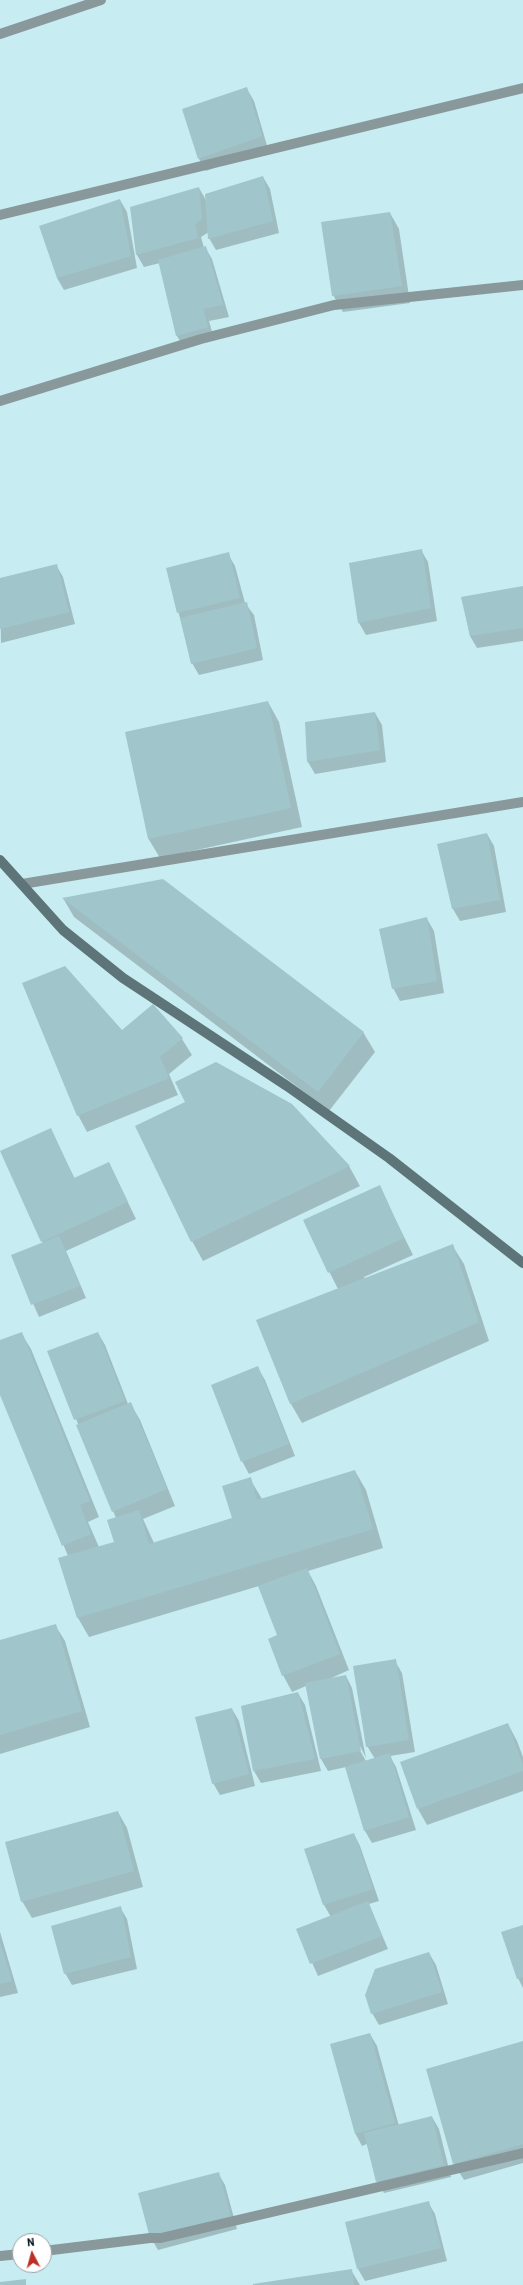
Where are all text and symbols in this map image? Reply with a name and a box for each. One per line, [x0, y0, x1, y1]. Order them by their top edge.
north arrow [12, 2233, 52, 2273]
text: N [26, 2235, 35, 2248]

